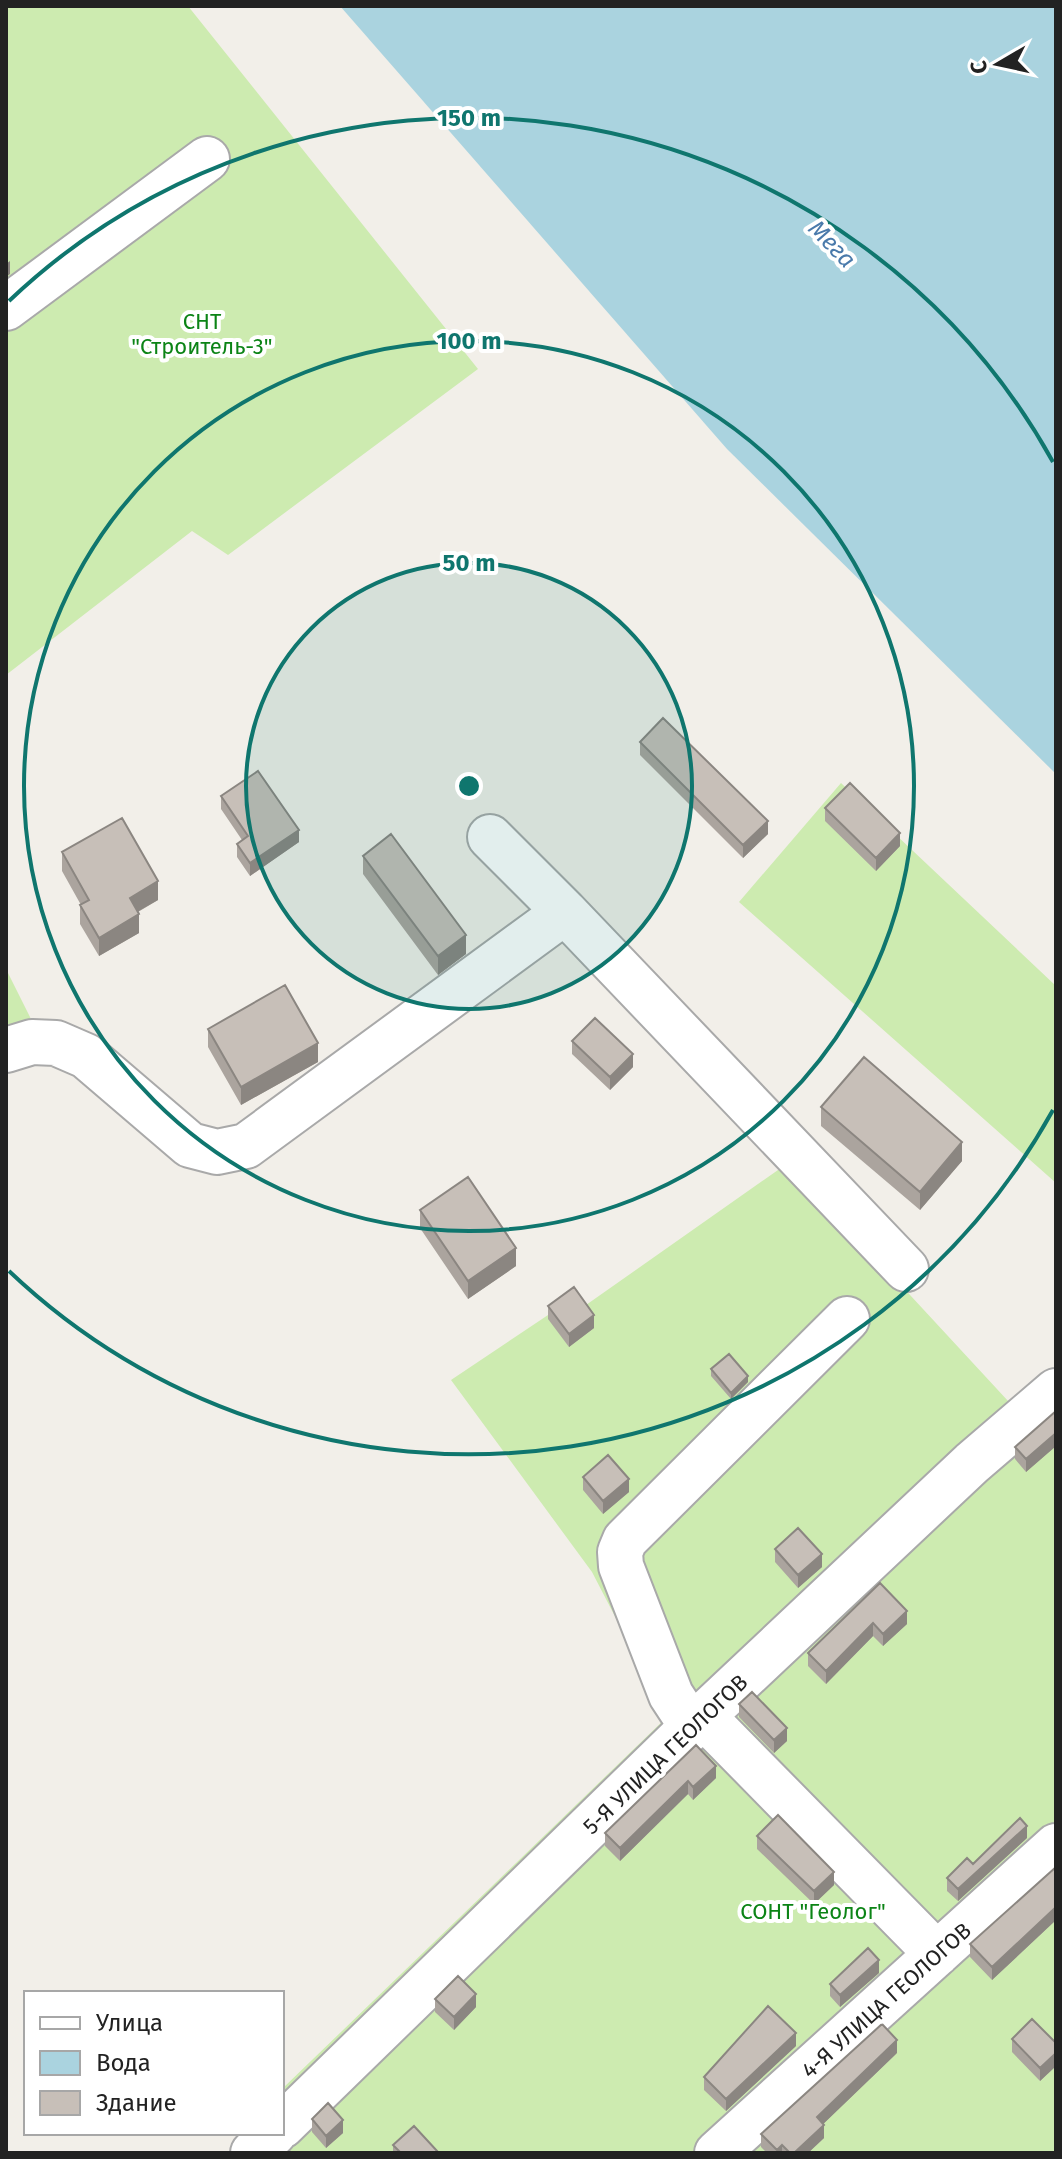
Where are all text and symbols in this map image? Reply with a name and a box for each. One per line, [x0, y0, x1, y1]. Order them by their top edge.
north arrow [958, 24, 1038, 104]
text: С [964, 58, 993, 75]
text: 150 m [437, 104, 501, 132]
water label: Мега [803, 214, 861, 274]
park label: СНТ "Строитель-3" [131, 308, 273, 360]
text: 100 m [436, 327, 502, 355]
text: 50 m [443, 549, 495, 577]
centre of rings [455, 772, 483, 800]
street label: 5-Я УЛИЦА ГЕОЛОГОВ [577, 1669, 753, 1840]
park label: СОНТ "Геолог" [740, 1898, 886, 1925]
street label: 4-Я УЛИЦА ГЕОЛОГОВ [796, 1917, 977, 2084]
legend [24, 1991, 284, 2135]
text: Улица [96, 2009, 163, 2037]
text: Вода [96, 2049, 151, 2077]
text: Здание [96, 2089, 177, 2117]

